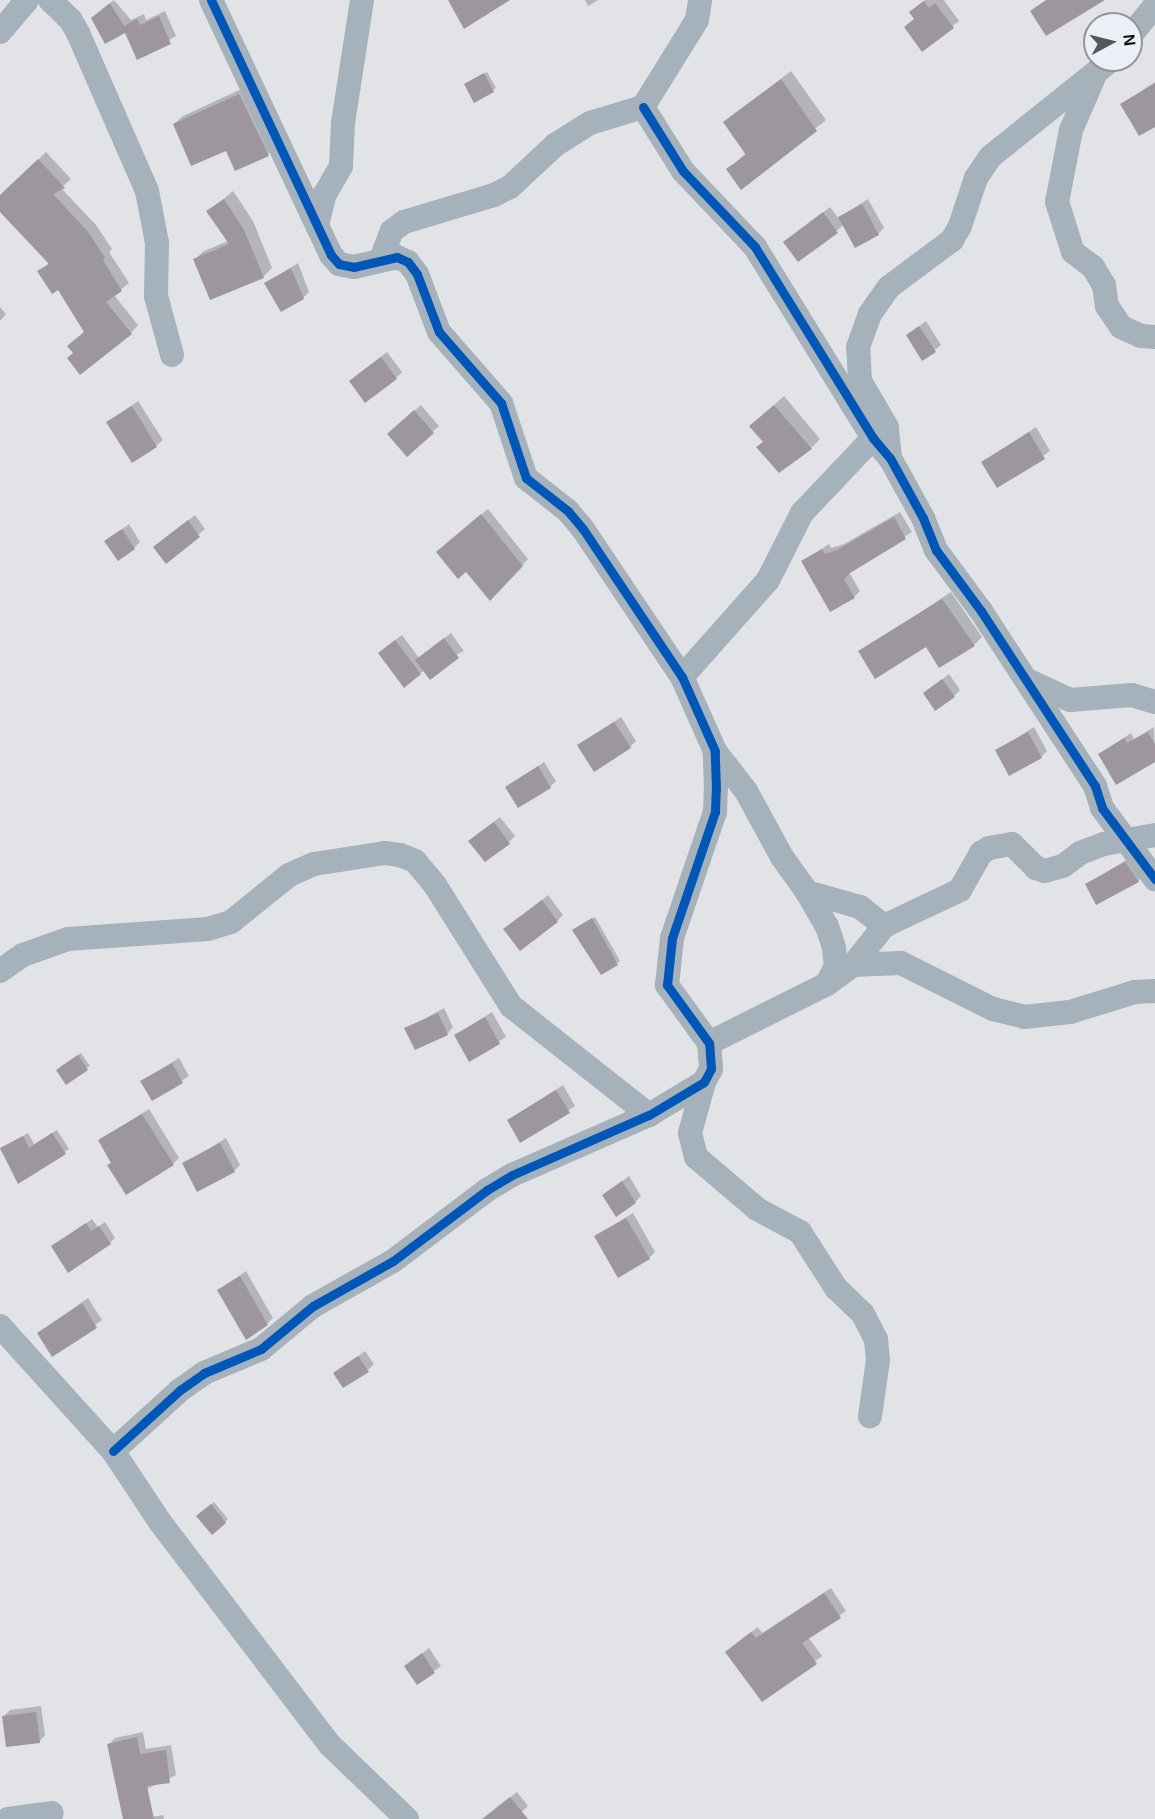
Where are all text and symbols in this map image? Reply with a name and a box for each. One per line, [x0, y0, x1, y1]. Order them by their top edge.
north arrow [1083, 12, 1143, 72]
text: N [1120, 33, 1139, 47]

